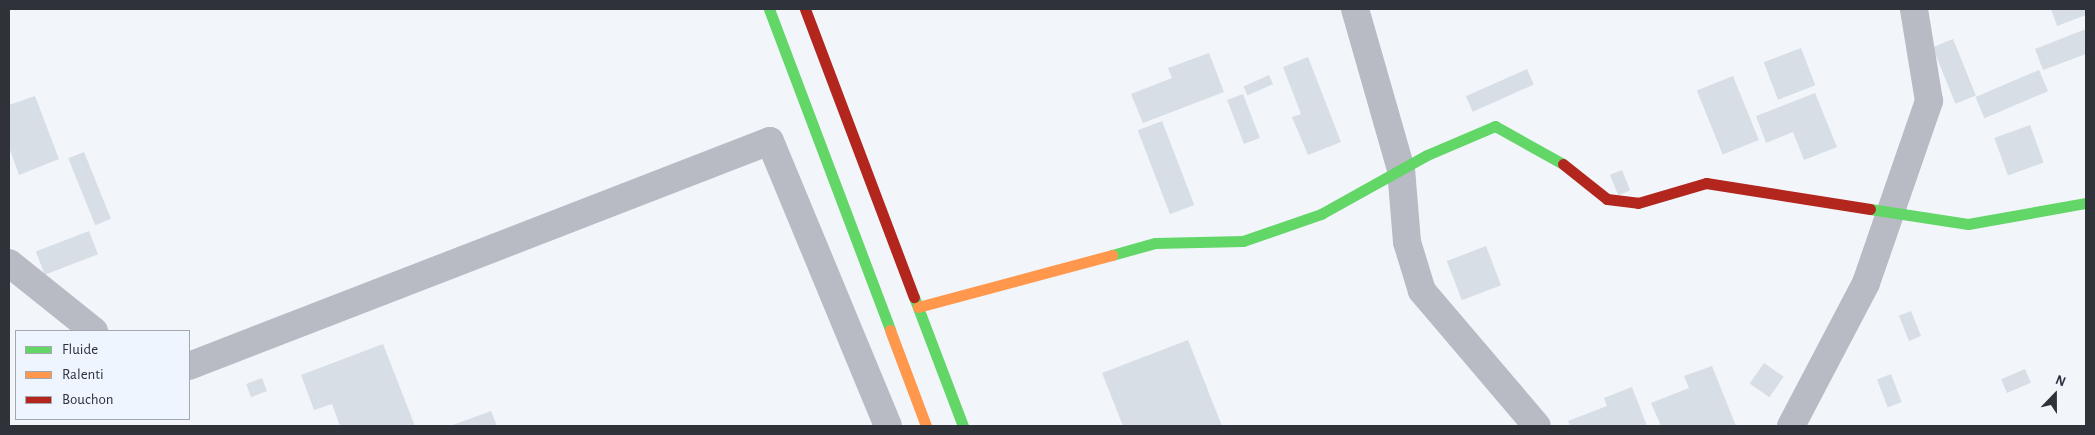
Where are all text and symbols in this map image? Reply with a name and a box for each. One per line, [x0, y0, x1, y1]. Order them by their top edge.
legend [15, 330, 190, 420]
text: Fluide [62, 342, 98, 357]
text: Ralenti [62, 367, 104, 382]
north arrow [2030, 370, 2080, 420]
text: N [2053, 373, 2068, 389]
text: Bouchon [62, 392, 113, 407]

